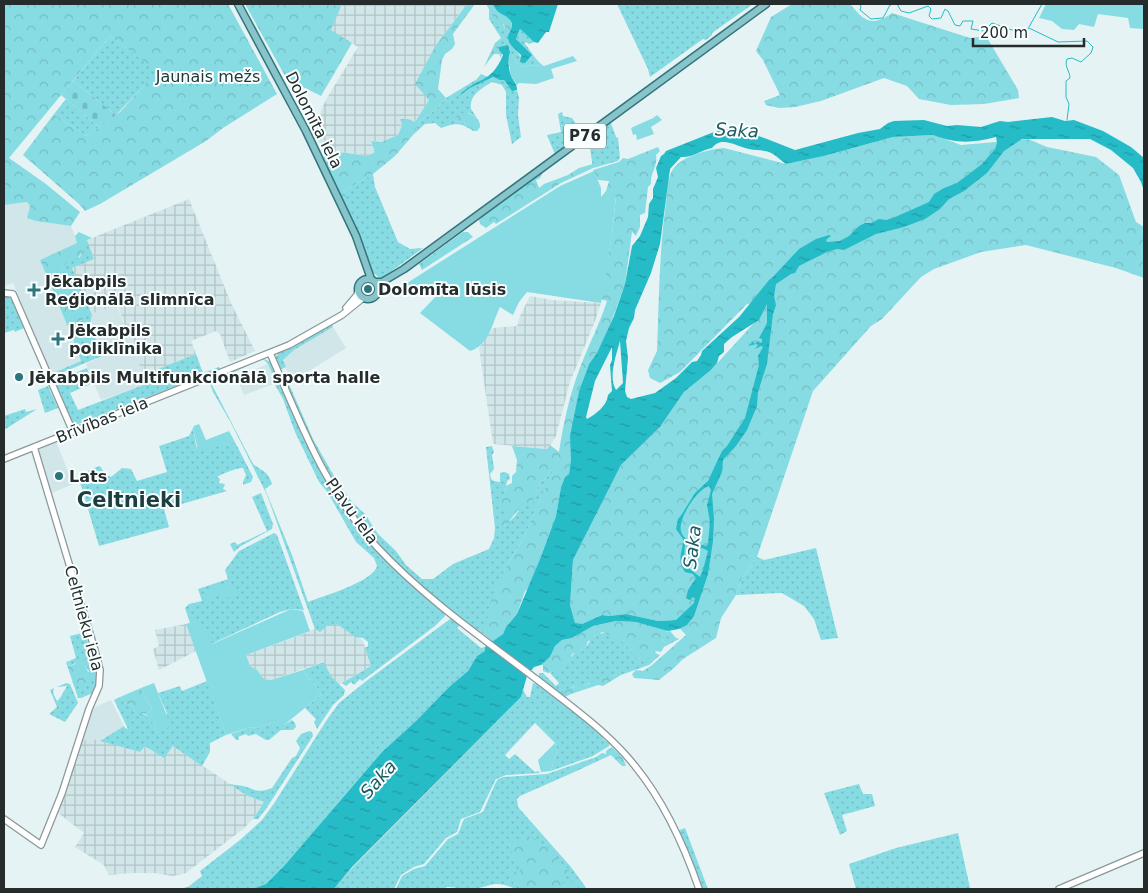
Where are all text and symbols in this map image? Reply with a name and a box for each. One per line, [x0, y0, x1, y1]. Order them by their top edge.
scale bar [973, 15, 1084, 47]
text: 200 m [980, 24, 1028, 42]
park label: Jaunais mežs [155, 67, 260, 86]
street label: Dolomīta iela [281, 68, 347, 172]
water label: Saka [715, 118, 759, 142]
road number: P76 [564, 124, 606, 148]
place label: Jēkabpils Reģionālā slimnīca [44, 272, 214, 309]
place label: Dolomīta lūsis [378, 280, 506, 299]
marker: Jēkabpils Reģionālā slimnīca [27, 283, 41, 297]
marker: Dolomīta lūsis [362, 283, 374, 295]
place label: Jēkabpils poliklīnika [68, 321, 162, 358]
marker: Jēkabpils poliklīnika [51, 332, 65, 346]
place label: Jēkabpils Multifunkcionālā sporta halle [28, 368, 381, 387]
marker: Jēkabpils Multifunkcionālā sporta halle [13, 371, 25, 383]
street label: Brīvības iela [53, 393, 151, 447]
place label: Lats [69, 467, 107, 486]
marker: Lats [53, 470, 65, 482]
street label: Pļavu iela [322, 474, 382, 548]
district label: Celtnieki [77, 488, 181, 512]
water label: Saka [679, 524, 705, 570]
street label: Celtnieku iela [61, 563, 107, 673]
water label: Saka [356, 756, 400, 802]

